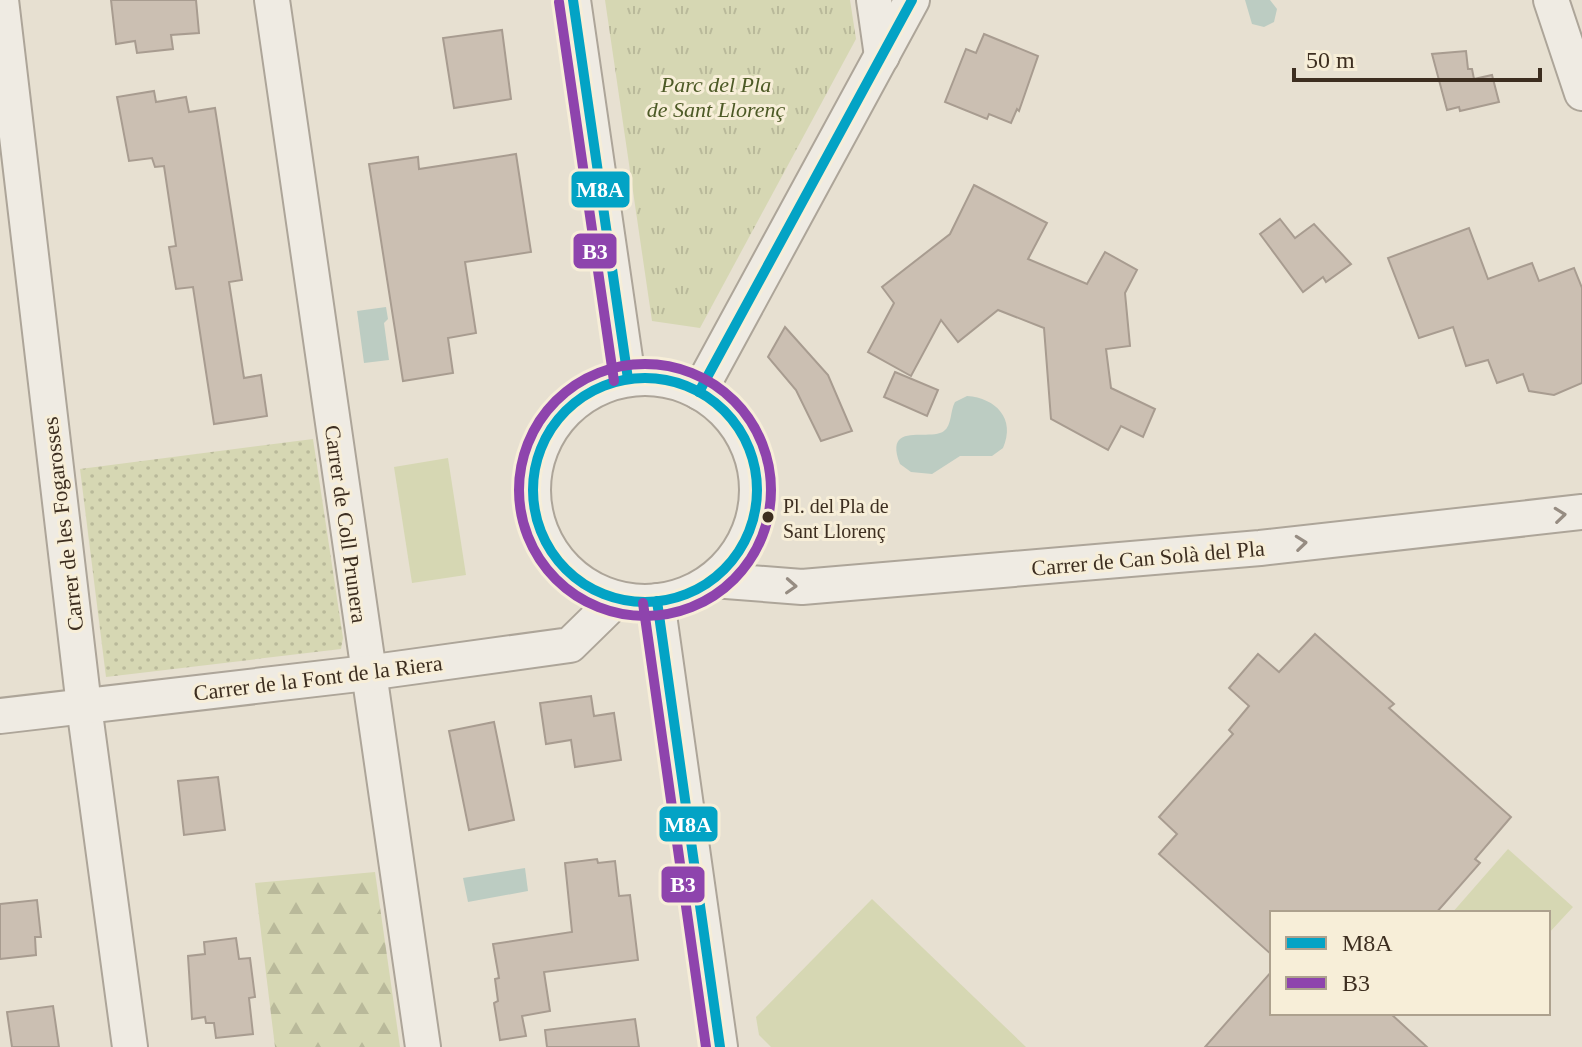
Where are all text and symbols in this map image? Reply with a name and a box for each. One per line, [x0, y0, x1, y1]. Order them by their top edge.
scale bar [1294, 32, 1540, 82]
text: 50 m [1306, 47, 1355, 73]
park label: Parc del Pla de Sant Llorenç [647, 72, 785, 122]
line badge: M8A [570, 170, 631, 209]
text: M8A [576, 177, 624, 202]
line badge: B3 [572, 232, 618, 270]
text: B3 [582, 239, 608, 264]
street label: Carrer de les Fogarosses [37, 415, 89, 633]
street label: Carrer de Coll Prunera [320, 423, 372, 625]
place label: Pl. del Pla de Sant Llorenç [783, 495, 889, 543]
one-way arrow [1553, 506, 1566, 523]
marker: Pl. del Pla de Sant Llorenç [760, 509, 776, 525]
street label: Carrer de Can Solà del Pla [1030, 535, 1266, 581]
one-way arrow [1295, 535, 1308, 552]
one-way arrow [785, 577, 798, 594]
street label: Carrer de la Font de la Riera [192, 650, 444, 706]
line badge: M8A [658, 805, 719, 843]
text: M8A [664, 812, 712, 837]
line badge: B3 [660, 865, 706, 904]
text: B3 [670, 872, 696, 897]
legend [1270, 911, 1550, 1015]
text: M8A [1342, 930, 1393, 956]
text: B3 [1342, 970, 1370, 996]

